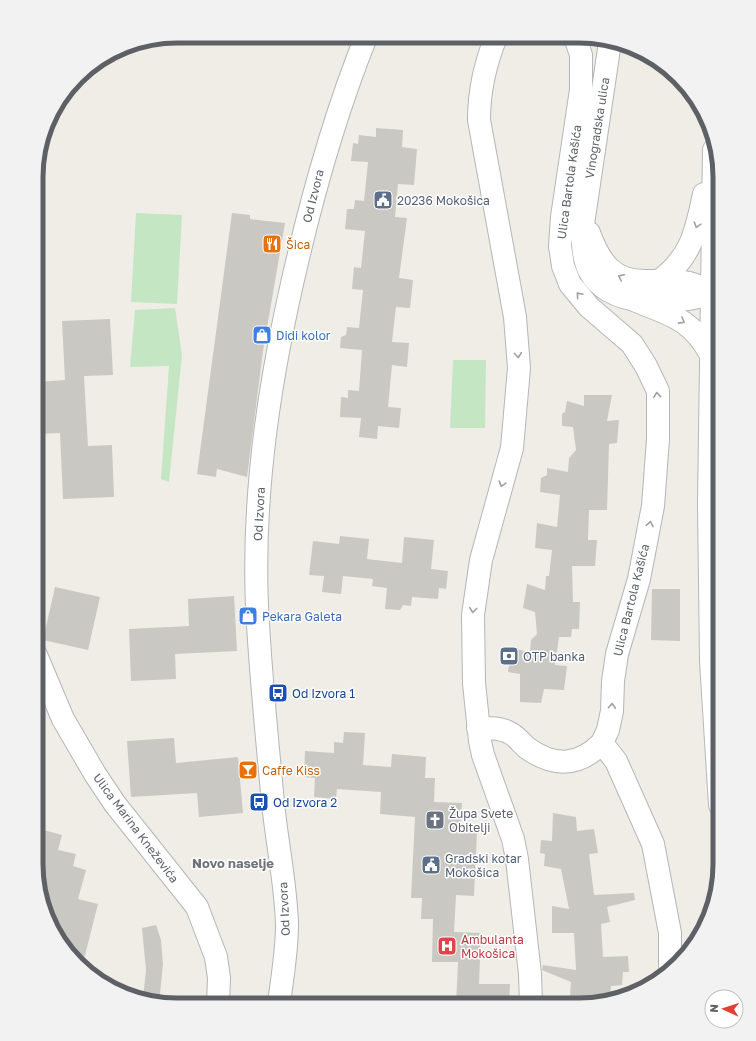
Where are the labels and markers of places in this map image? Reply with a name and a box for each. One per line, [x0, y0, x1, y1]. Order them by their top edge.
public building icon: 20236 Mokošica [372, 189, 394, 211]
place label: 20236 Mokošica [397, 193, 490, 208]
restaurant icon: Šica [261, 233, 283, 255]
place label: Šica [286, 237, 310, 252]
shop icon: Didi kolor [251, 324, 273, 346]
place label: Didi kolor [276, 328, 331, 343]
shop icon: Pekara Galeta [237, 605, 259, 627]
place label: Pekara Galeta [262, 609, 342, 624]
bank icon: OTP banka [498, 645, 520, 667]
place label: OTP banka [523, 649, 585, 664]
bus stop icon: Od Izvora 1 [267, 682, 289, 704]
place label: Od Izvora 1 [292, 686, 355, 701]
bar icon: Caffe Kiss [237, 759, 259, 781]
place label: Caffe Kiss [262, 763, 320, 778]
bus stop icon: Od Izvora 2 [248, 791, 270, 813]
place label: Od Izvora 2 [273, 795, 337, 810]
place label: Župa Svete Obitelji [449, 806, 513, 835]
church icon: Župa Svete Obitelji [424, 809, 446, 831]
place label: Gradski kotar Mokošica [445, 851, 522, 880]
public building icon: Gradski kotar Mokošica [420, 854, 442, 876]
place label: Ambulanta Mokošica [461, 932, 524, 961]
hospital icon: Ambulanta Mokošica [436, 935, 458, 957]

